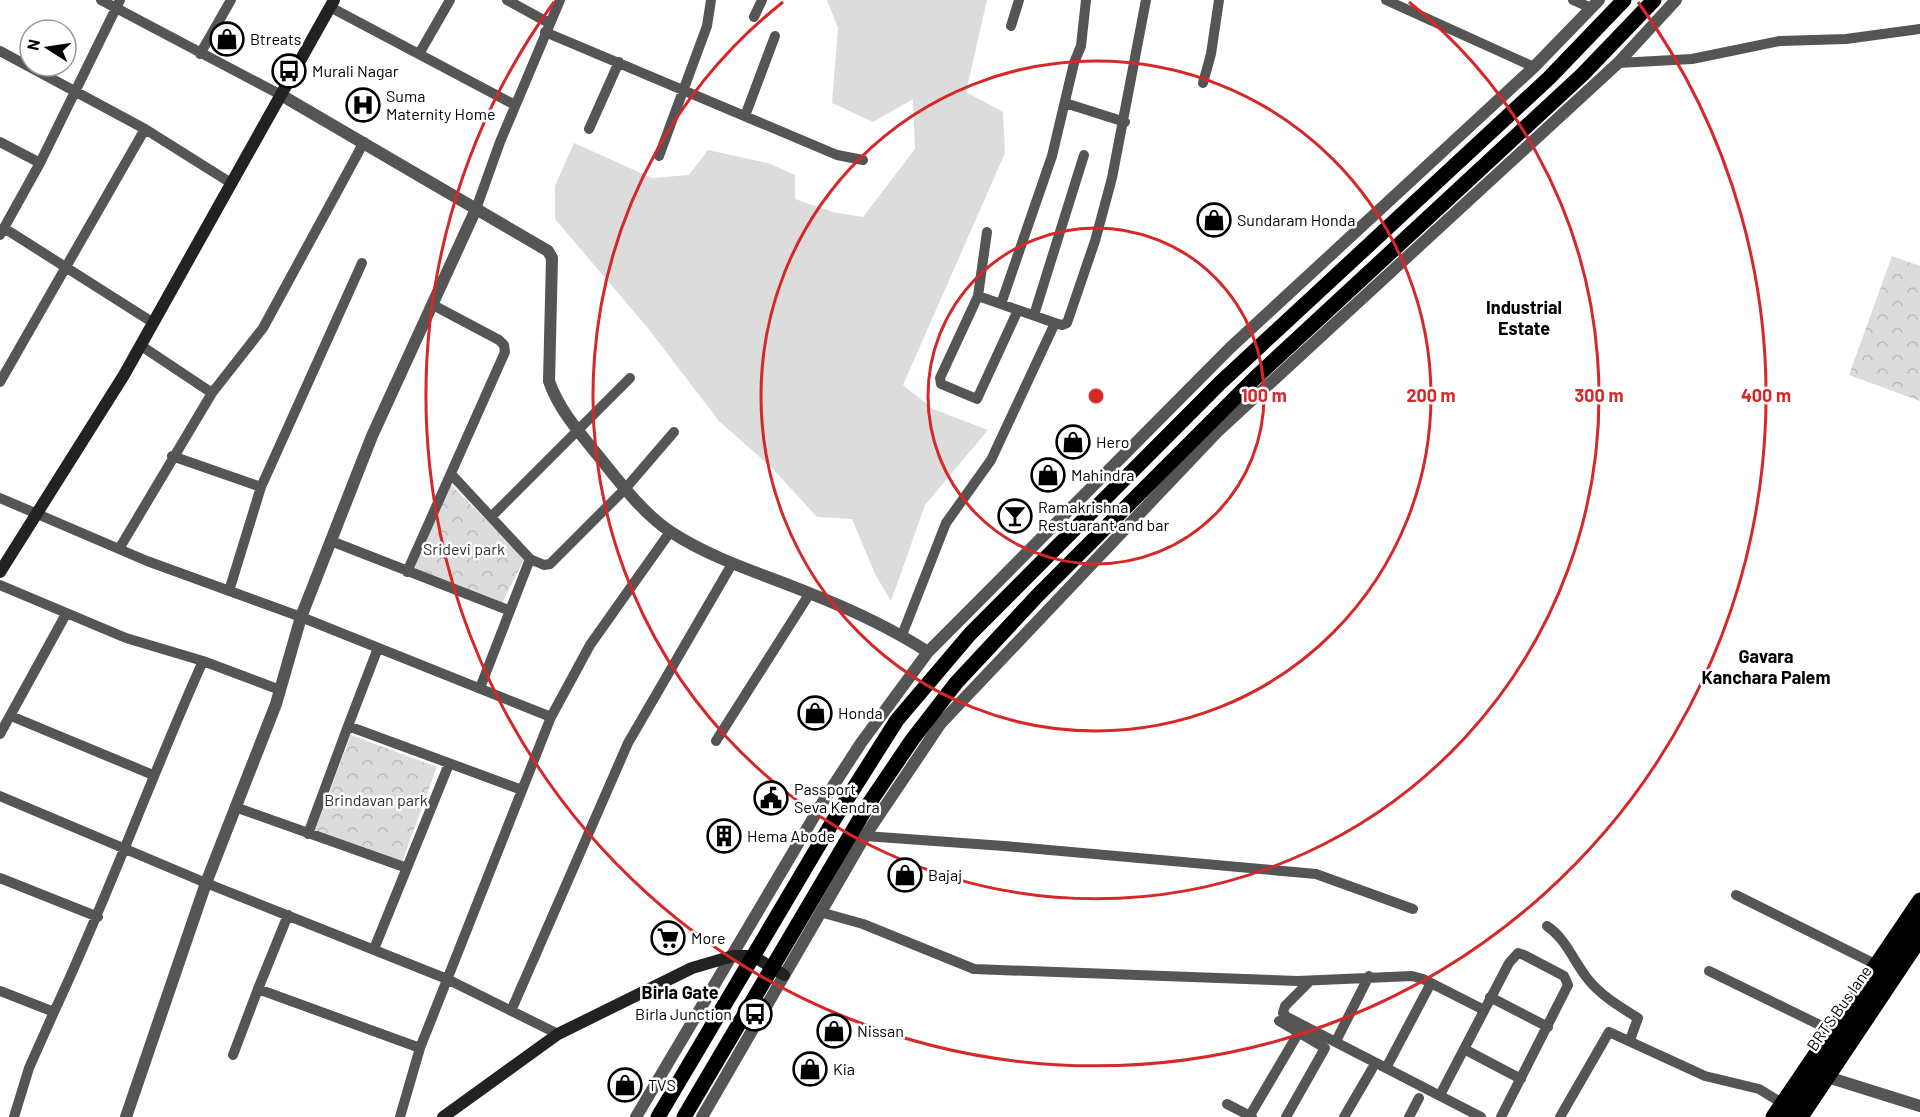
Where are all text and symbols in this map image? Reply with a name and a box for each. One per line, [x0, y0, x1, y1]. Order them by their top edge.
north arrow [18, 18, 78, 78]
shop icon: Btreats [209, 21, 245, 57]
place label: Btreats [250, 29, 301, 48]
text: N [22, 38, 43, 52]
bus stop icon: Murali Nagar [271, 53, 307, 89]
place label: Murali Nagar [312, 61, 399, 80]
place label: Suma Maternity Home [386, 86, 495, 123]
hospital icon: Suma Maternity Home [345, 87, 381, 123]
shop icon: Sundaram Honda [1196, 202, 1232, 238]
place label: Sundaram Honda [1237, 210, 1355, 229]
district label: Industrial Estate [1486, 296, 1562, 339]
text: 100 m [1241, 384, 1287, 406]
text: 200 m [1406, 384, 1456, 406]
text: 300 m [1575, 384, 1623, 406]
text: 400 m [1741, 384, 1791, 406]
centre of rings [1086, 386, 1106, 406]
shop icon: Hero [1055, 424, 1091, 460]
place label: Hero [1096, 432, 1129, 451]
shop icon: Mahindra [1030, 457, 1066, 493]
place label: Mahindra [1071, 465, 1135, 484]
place label: Ramakrishna Restuarant and bar [1038, 497, 1170, 534]
bar icon: Ramakrishna Restuarant and bar [997, 498, 1033, 534]
park label: Sridevi park [423, 539, 505, 558]
district label: Gavara Kanchara Palem [1702, 645, 1830, 688]
shop icon: Honda [797, 695, 833, 731]
place label: Honda [838, 703, 883, 722]
place label: Passport Seva Kendra [794, 779, 880, 816]
public building icon: Passport Seva Kendra [753, 780, 789, 816]
park label: Brindavan park [324, 790, 428, 809]
building icon: Hema Abode [706, 818, 742, 854]
place label: Hema Abode [747, 826, 835, 845]
shop icon: Bajaj [887, 857, 923, 893]
place label: Bajaj [928, 865, 962, 884]
supermarket icon: More [650, 920, 686, 956]
place label: More [691, 928, 725, 947]
street label: BRTS Bus lane [1802, 961, 1875, 1054]
district label: Birla Gate [642, 981, 719, 1003]
bus stop icon: Birla Junction [737, 996, 773, 1032]
place label: Birla Junction [635, 1004, 732, 1023]
shop icon: Nissan [816, 1013, 852, 1049]
place label: Nissan [857, 1021, 904, 1040]
shop icon: Kia [792, 1051, 828, 1087]
place label: Kia [833, 1059, 855, 1078]
shop icon: TVS [607, 1067, 643, 1103]
place label: TVS [648, 1075, 676, 1094]

